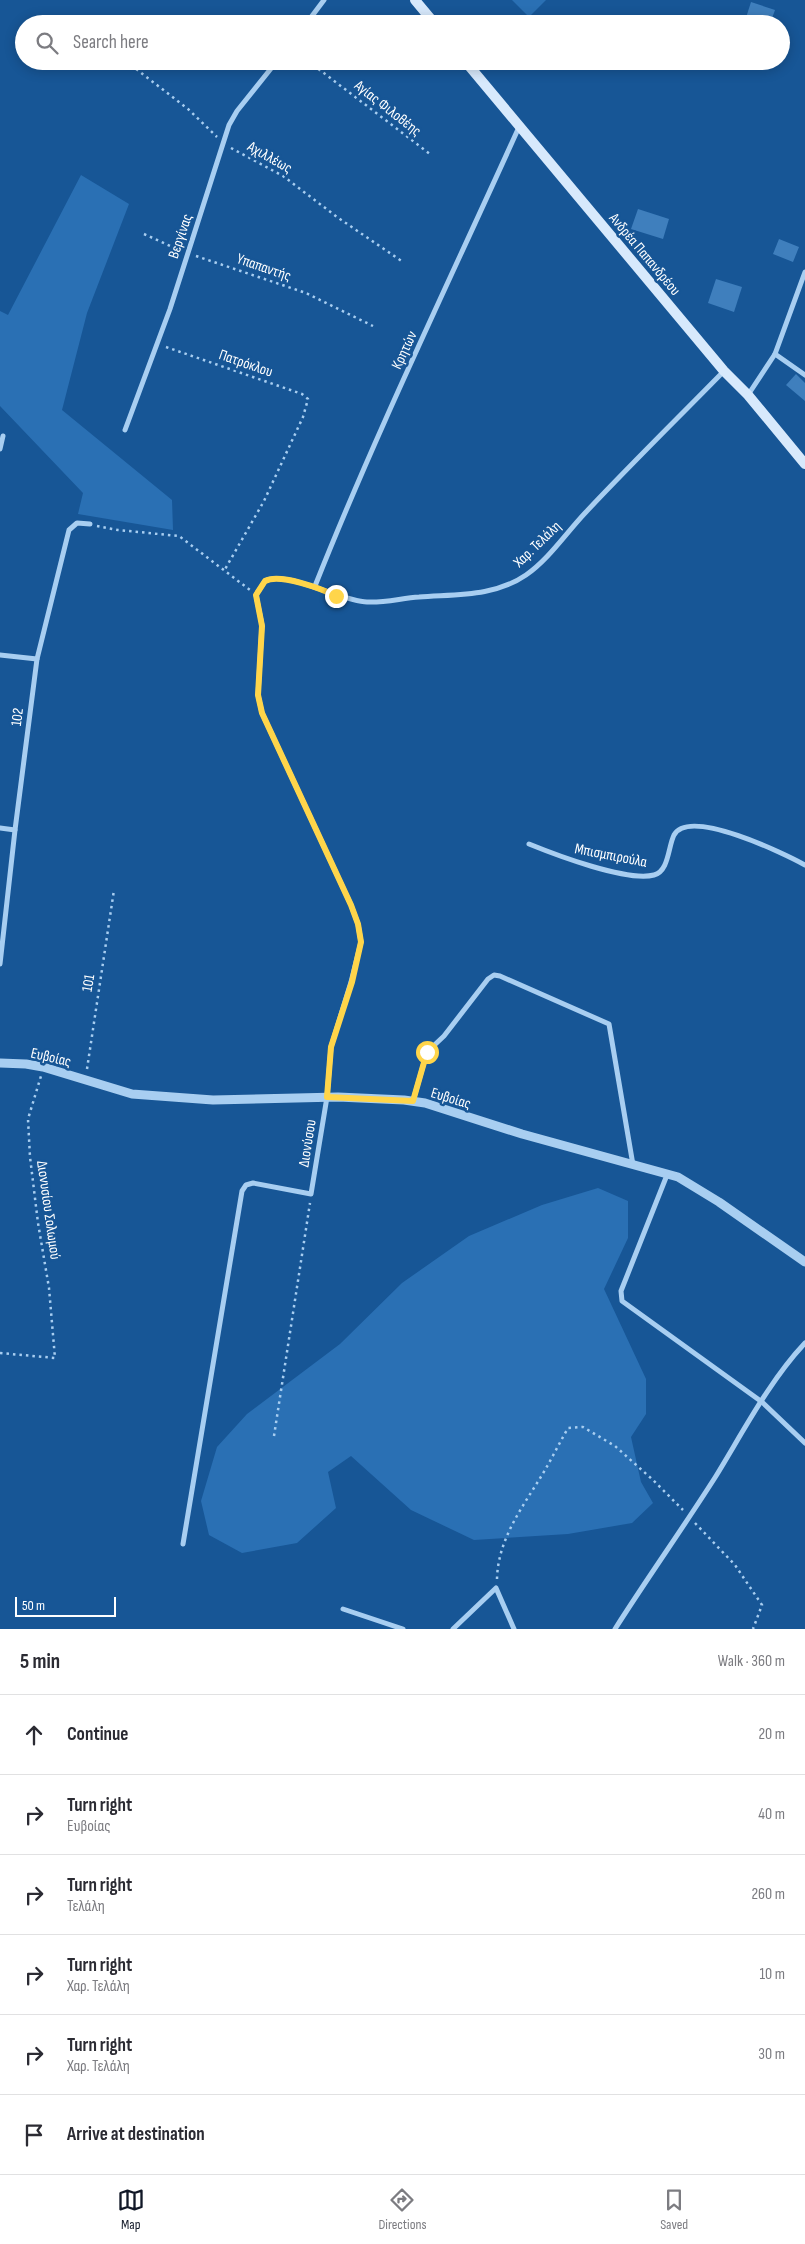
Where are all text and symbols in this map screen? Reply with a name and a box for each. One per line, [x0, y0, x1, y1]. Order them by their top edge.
search box [15, 15, 790, 70]
icon: search [33, 29, 61, 57]
text: Search here [73, 31, 149, 54]
street label: Αγίας Φιλοθέης [350, 76, 425, 141]
street label: Αχιλλέως [243, 137, 296, 178]
street label: Ανδρέα Παπανδρέου [604, 208, 685, 299]
street label: Βεργίνας [164, 211, 197, 261]
street label: Υπαπαντής [234, 249, 294, 286]
street label: Κρητών [387, 328, 422, 372]
street label: Πατρόκλου [216, 345, 275, 382]
street label: Χαρ. Τελάλη [509, 517, 565, 572]
route end [325, 585, 348, 608]
street label: 102 [7, 707, 28, 727]
street label: Μπισμπιρούλα [573, 839, 649, 872]
street label: 101 [78, 972, 99, 993]
route start [416, 1041, 439, 1064]
street label: Ευβοίας [29, 1044, 73, 1071]
street label: Ευβοίας [429, 1083, 473, 1114]
street label: Διονύσου [294, 1118, 321, 1168]
street label: Διονυσίου Σολωμού [32, 1159, 65, 1261]
scale bar [15, 1594, 116, 1617]
text: 50 m [22, 1597, 45, 1614]
text: 5 min [20, 1649, 60, 1674]
text: Walk · 360 m [718, 1652, 785, 1671]
icon: ahead [20, 1721, 48, 1749]
text: Continue [67, 1723, 128, 1746]
text: 20 m [758, 1725, 785, 1744]
text: Turn right [67, 1794, 132, 1817]
icon: right [20, 1801, 48, 1829]
text: 40 m [758, 1805, 785, 1824]
text: Ευβοίας [67, 1817, 111, 1836]
text: Turn right [67, 1874, 132, 1897]
icon: right [20, 1881, 48, 1909]
text: 260 m [751, 1885, 785, 1904]
text: Τελάλη [67, 1897, 105, 1916]
text: Turn right [67, 1954, 132, 1977]
icon: right [20, 1961, 48, 1989]
text: 10 m [759, 1965, 785, 1984]
text: Χαρ. Τελάλη [67, 1977, 130, 1996]
text: Turn right [67, 2034, 132, 2057]
icon: right [20, 2041, 48, 2069]
text: 30 m [758, 2045, 785, 2064]
text: Χαρ. Τελάλη [67, 2057, 130, 2076]
icon: arrive [20, 2121, 48, 2149]
text: Arrive at destination [67, 2123, 205, 2146]
tab: Map [117, 2186, 145, 2233]
tab: Directions [378, 2186, 427, 2233]
tab: Saved [660, 2186, 688, 2233]

